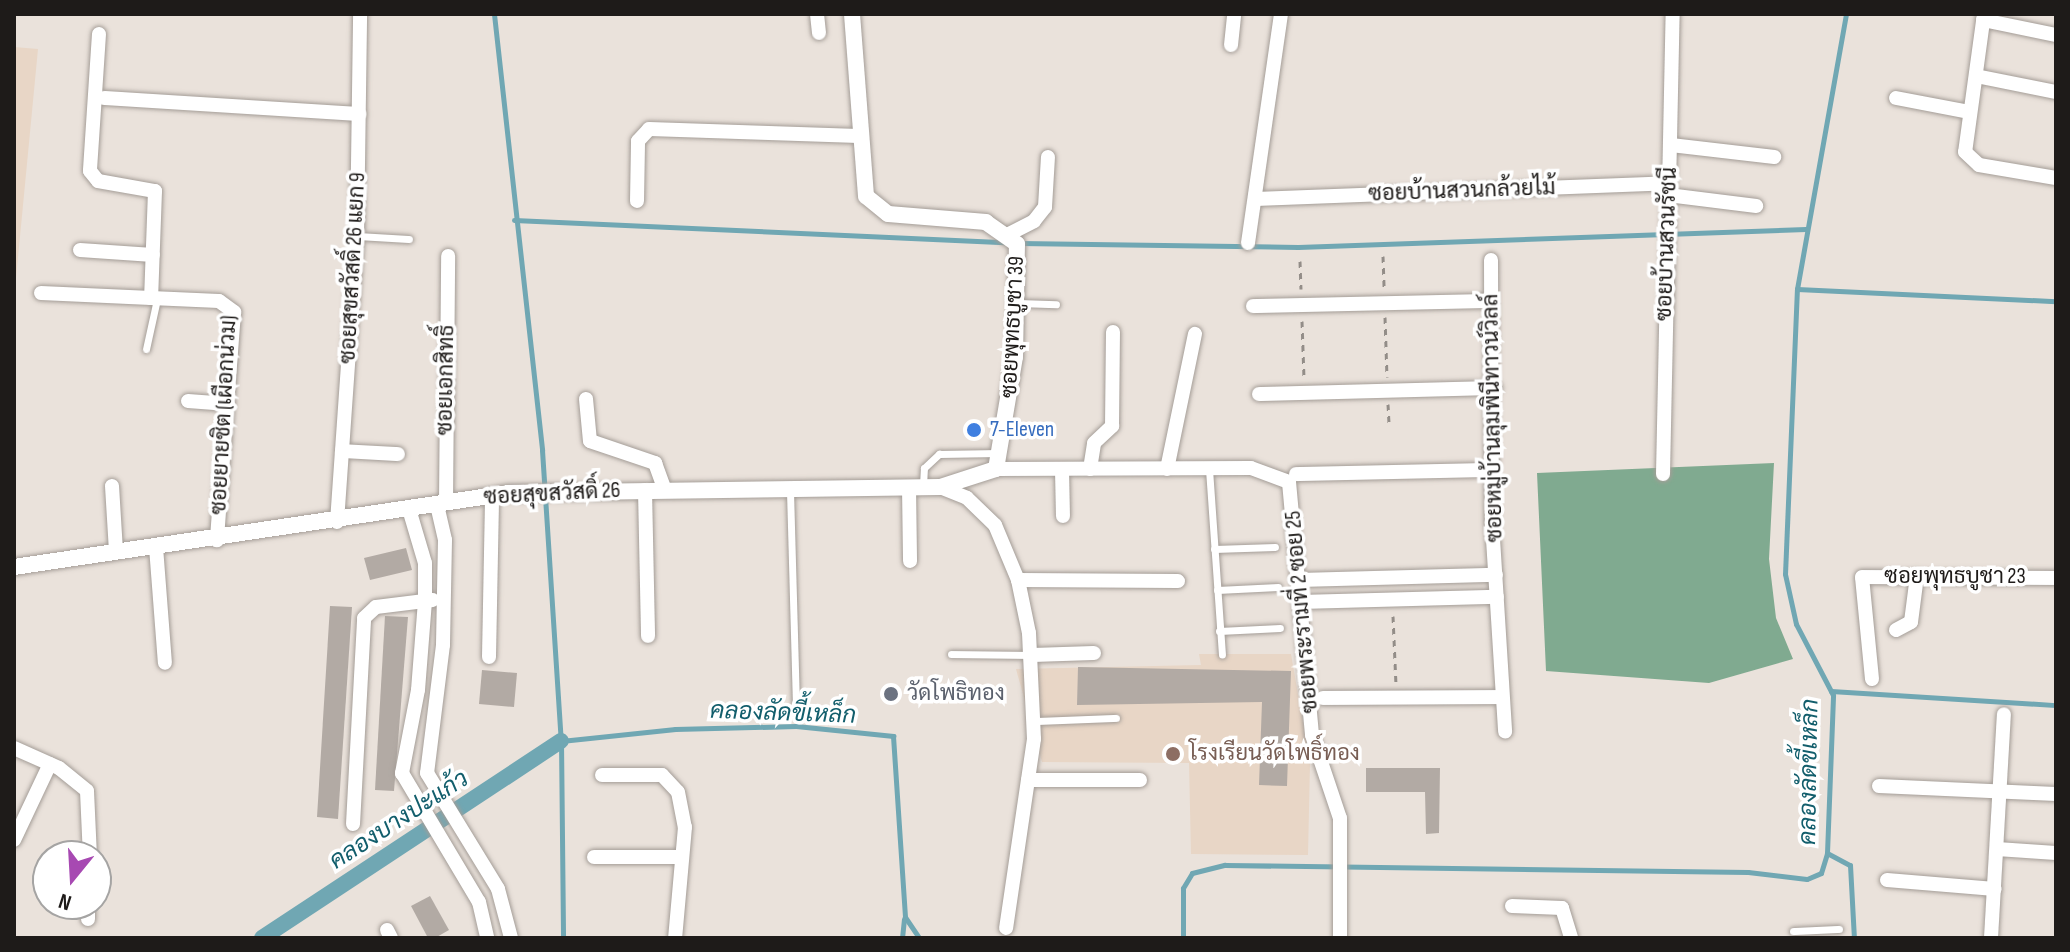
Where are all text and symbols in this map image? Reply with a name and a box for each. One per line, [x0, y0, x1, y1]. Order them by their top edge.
street label: ซอยบ้านสวนรัชนี [1651, 167, 1683, 321]
street label: ซอยสุขสวัสดิ์ 26 แยก 9 [335, 172, 371, 364]
street label: ซอยบ้านสวนกล้วยไม้ [1368, 175, 1556, 207]
street label: ซอยพุทธบูชา 39 [996, 255, 1030, 399]
street label: ซอยหมู่บ้านลุมพินีทาวน์วิลล์ [1478, 293, 1508, 543]
street label: ซอยยายชิต (เผือกน่วม) [206, 315, 242, 515]
street label: ซอยเอกสิทธิ์ [432, 324, 460, 436]
place label: 7-Eleven [990, 417, 1054, 443]
marker: 7-Eleven [965, 421, 983, 439]
street label: ซอยสุขสวัสดิ์ 26 [483, 477, 621, 511]
street label: ซอยพระรามที่ 2 ซอย 25 [1280, 510, 1324, 714]
street label: ซอยพุทธบูชา 23 [1884, 564, 2026, 590]
place label: วัดโพธิทอง [907, 681, 1005, 707]
marker: วัดโพธิทอง [882, 685, 900, 703]
water label: คลองลัดขี้เหล็ก [709, 696, 857, 730]
water label: คลองลัดขี้เหล็ก [1793, 699, 1825, 845]
place label: โรงเรียนวัดโพธิ์ทอง [1189, 741, 1360, 767]
marker: โรงเรียนวัดโพธิ์ทอง [1164, 745, 1182, 763]
water label: คลองบางปะแก้ว [324, 764, 474, 876]
north arrow [32, 840, 112, 920]
text: N [55, 887, 75, 916]

